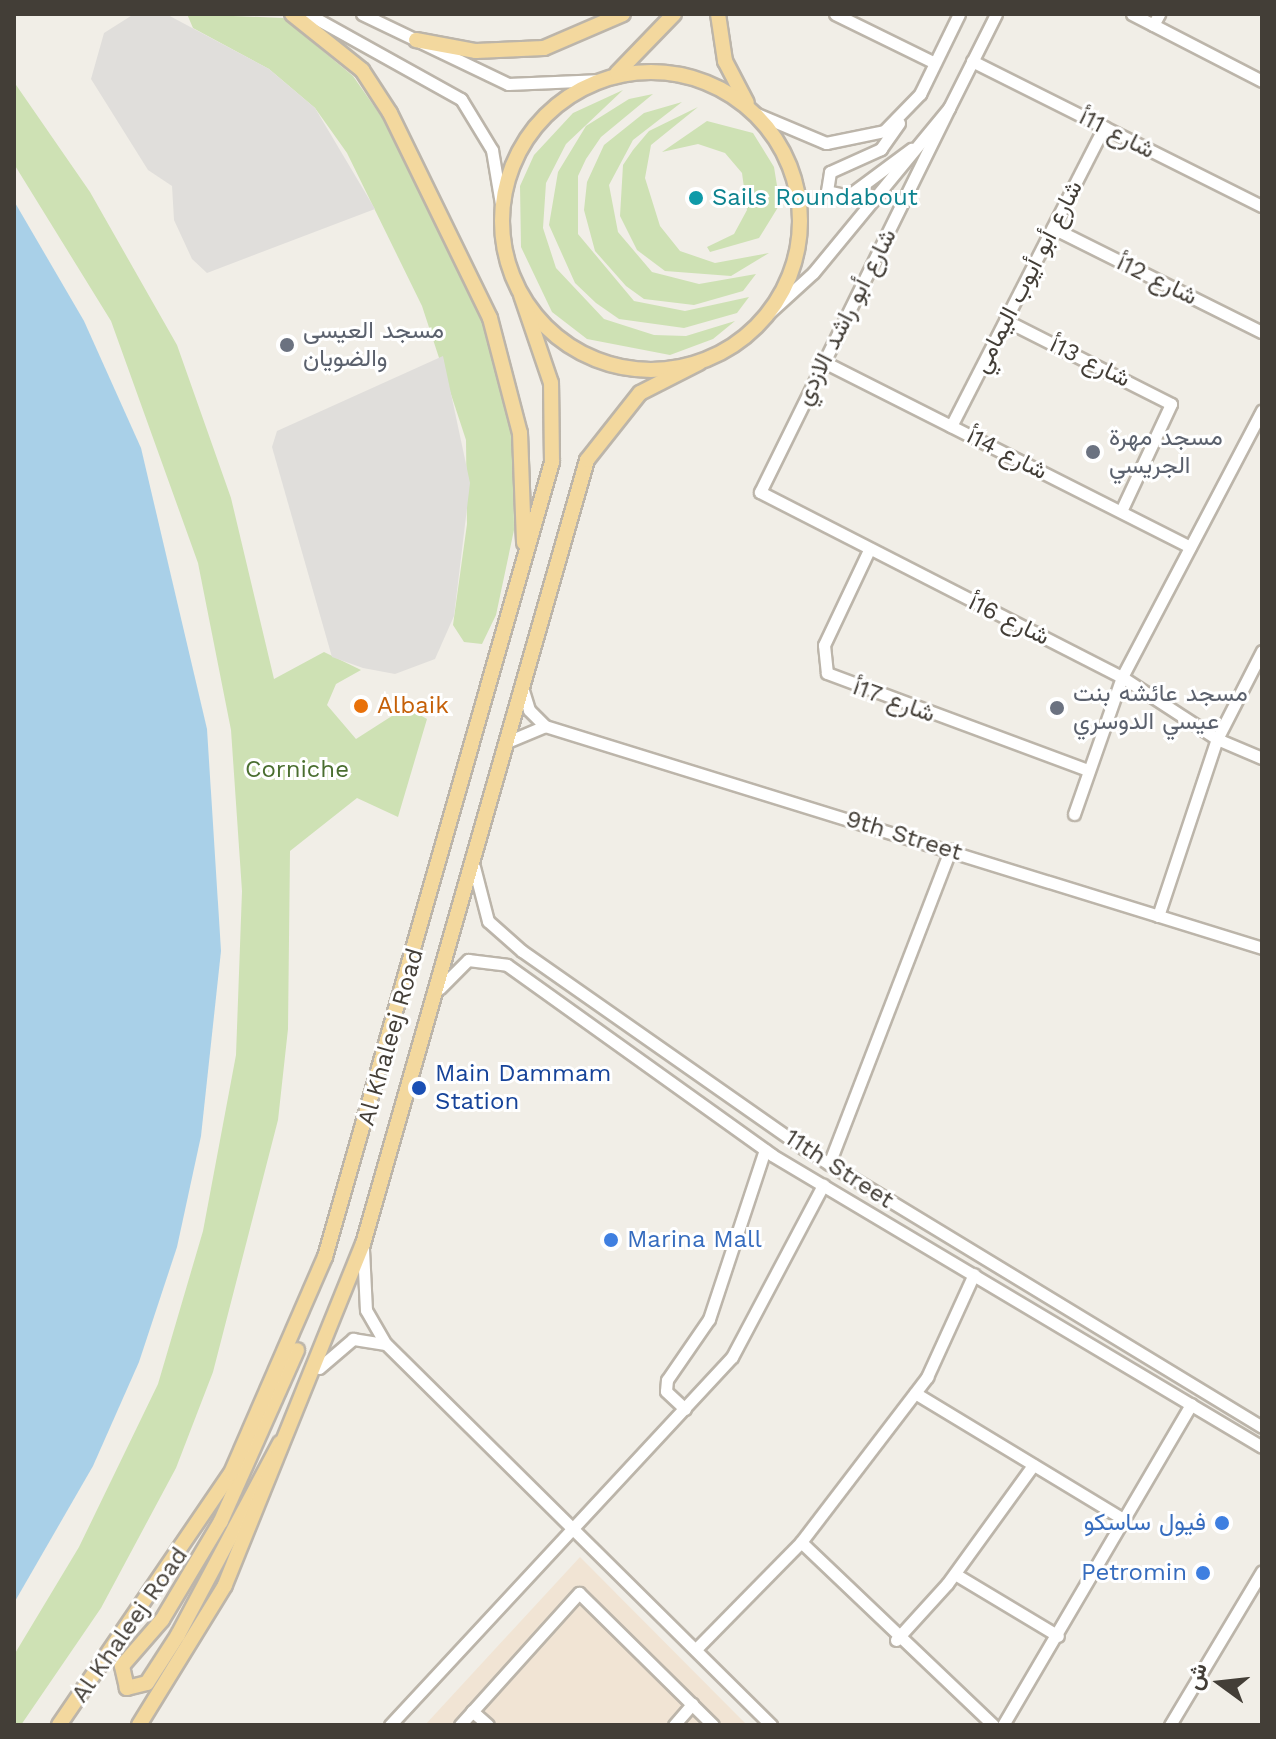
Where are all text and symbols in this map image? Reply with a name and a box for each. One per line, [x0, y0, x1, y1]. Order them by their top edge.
street label: شارع 11أ [1074, 103, 1160, 165]
street label: شارع أبو أيوب اليمامي [967, 176, 1089, 378]
place label: Sails Roundabout [712, 184, 918, 212]
marker: Sails Roundabout [687, 189, 705, 207]
street label: شارع أبو راشد الازدي [789, 224, 903, 410]
street label: شارع 12أ [1112, 248, 1202, 312]
place label: مسجد العيسى والضويان [303, 317, 444, 373]
street label: شارع 13أ [1045, 330, 1135, 394]
marker: مسجد العيسى والضويان [278, 336, 296, 354]
street label: شارع 14أ [962, 422, 1052, 486]
place label: مسجد مهرة الجريسي [1109, 424, 1223, 480]
marker: مسجد مهرة الجريسي [1084, 443, 1102, 461]
street label: شارع 16أ [964, 588, 1054, 652]
street label: شارع 17أ [849, 673, 939, 729]
place label: مسجد عائشه بنت عيسي الدوسري [1073, 680, 1248, 736]
place label: Albaik [377, 692, 449, 720]
marker: Albaik [352, 697, 370, 715]
marker: مسجد عائشه بنت عيسي الدوسري [1048, 699, 1066, 717]
park label: Corniche [245, 756, 349, 784]
street label: 9th Street [842, 805, 966, 867]
street label: Al Khaleej Road [352, 945, 430, 1129]
place label: Main Dammam Station [435, 1060, 611, 1116]
marker: Main Dammam Station [410, 1079, 428, 1097]
street label: 11th Street [779, 1123, 899, 1215]
place label: Marina Mall [627, 1226, 762, 1254]
marker: Marina Mall [602, 1231, 620, 1249]
place label: فيول ساسكو [1084, 1509, 1206, 1537]
marker: فيول ساسكو [1213, 1514, 1231, 1532]
street label: Al Khaleej Road [66, 1541, 194, 1709]
place label: Petromin [1081, 1559, 1187, 1587]
marker: Petromin [1194, 1564, 1212, 1582]
north arrow [1180, 1643, 1260, 1723]
text: ش [1181, 1661, 1212, 1693]

